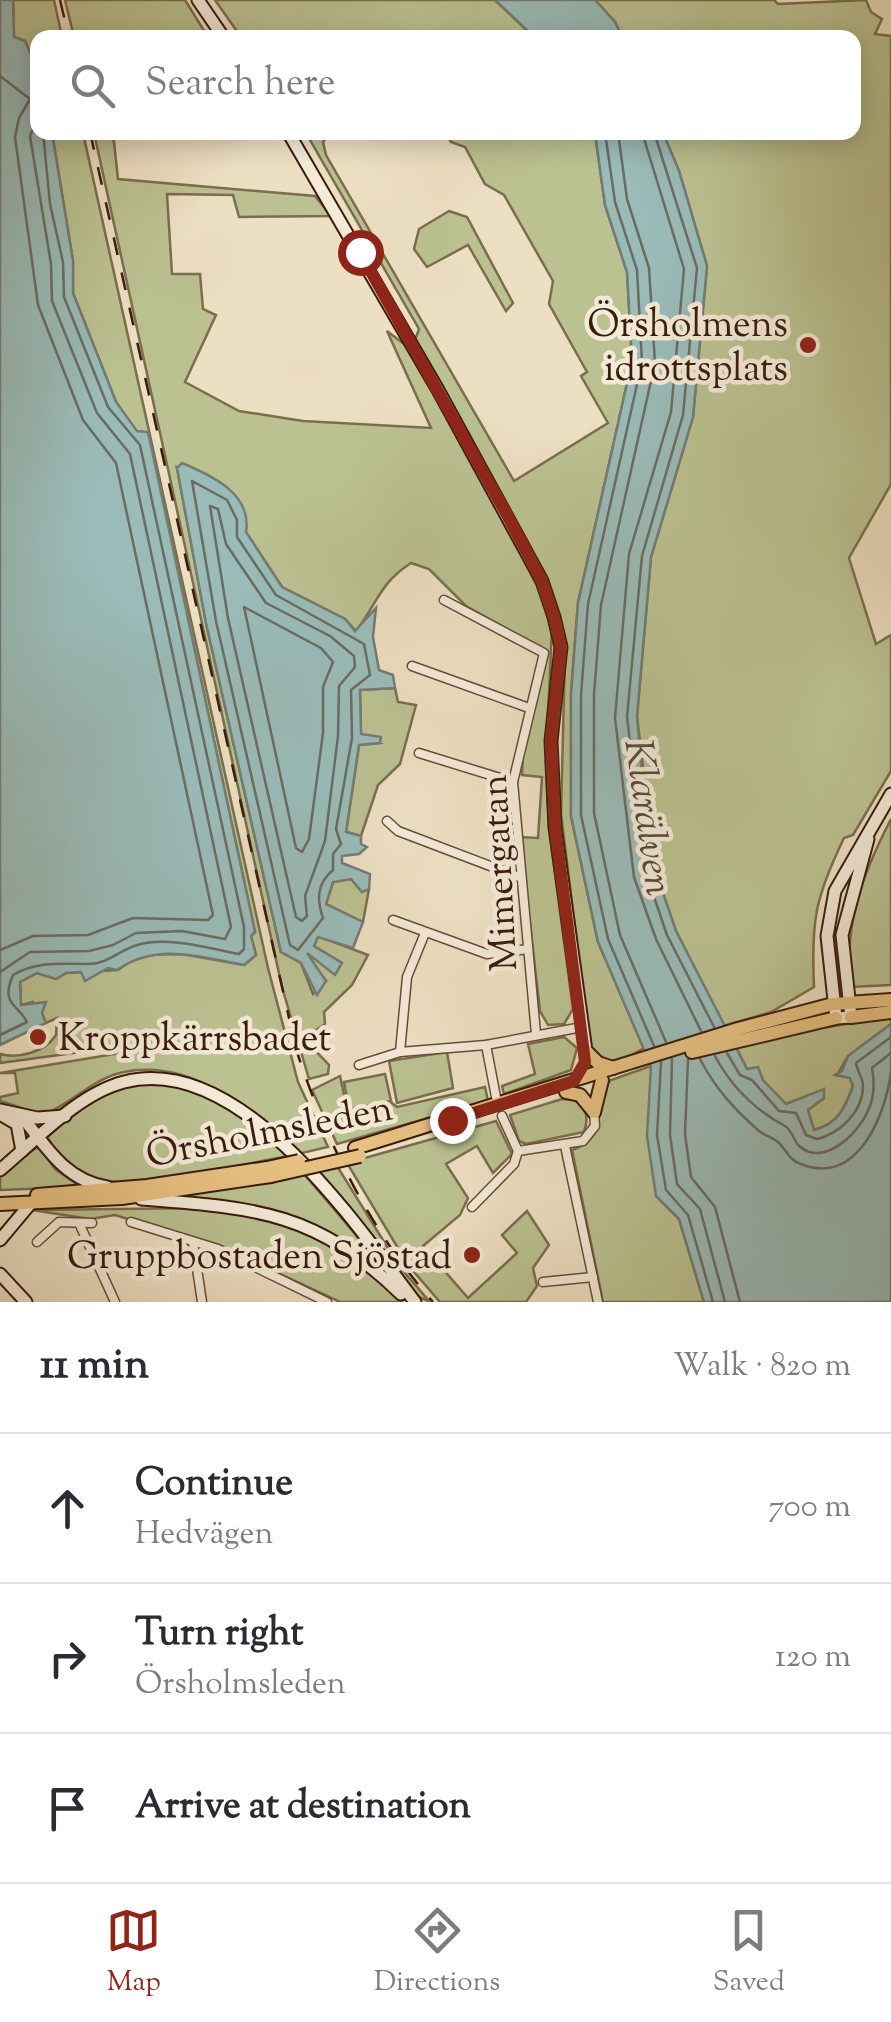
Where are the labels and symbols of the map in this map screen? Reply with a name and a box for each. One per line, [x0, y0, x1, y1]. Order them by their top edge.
route start [338, 230, 384, 276]
place label: Örsholmens idrottsplats [587, 300, 788, 398]
marker: Örsholmens idrottsplats [797, 334, 819, 356]
water label: Klarälven [606, 736, 685, 900]
street label: Mimergatan [470, 773, 534, 973]
place label: Kroppkärrsbadet [58, 1014, 331, 1068]
marker: Kroppkärrsbadet [27, 1026, 49, 1048]
street label: Örsholmsleden [142, 1084, 398, 1184]
route end [430, 1098, 476, 1144]
place label: Gruppbostaden Sjöstad [67, 1232, 452, 1286]
marker: Gruppbostaden Sjöstad [461, 1244, 483, 1266]

